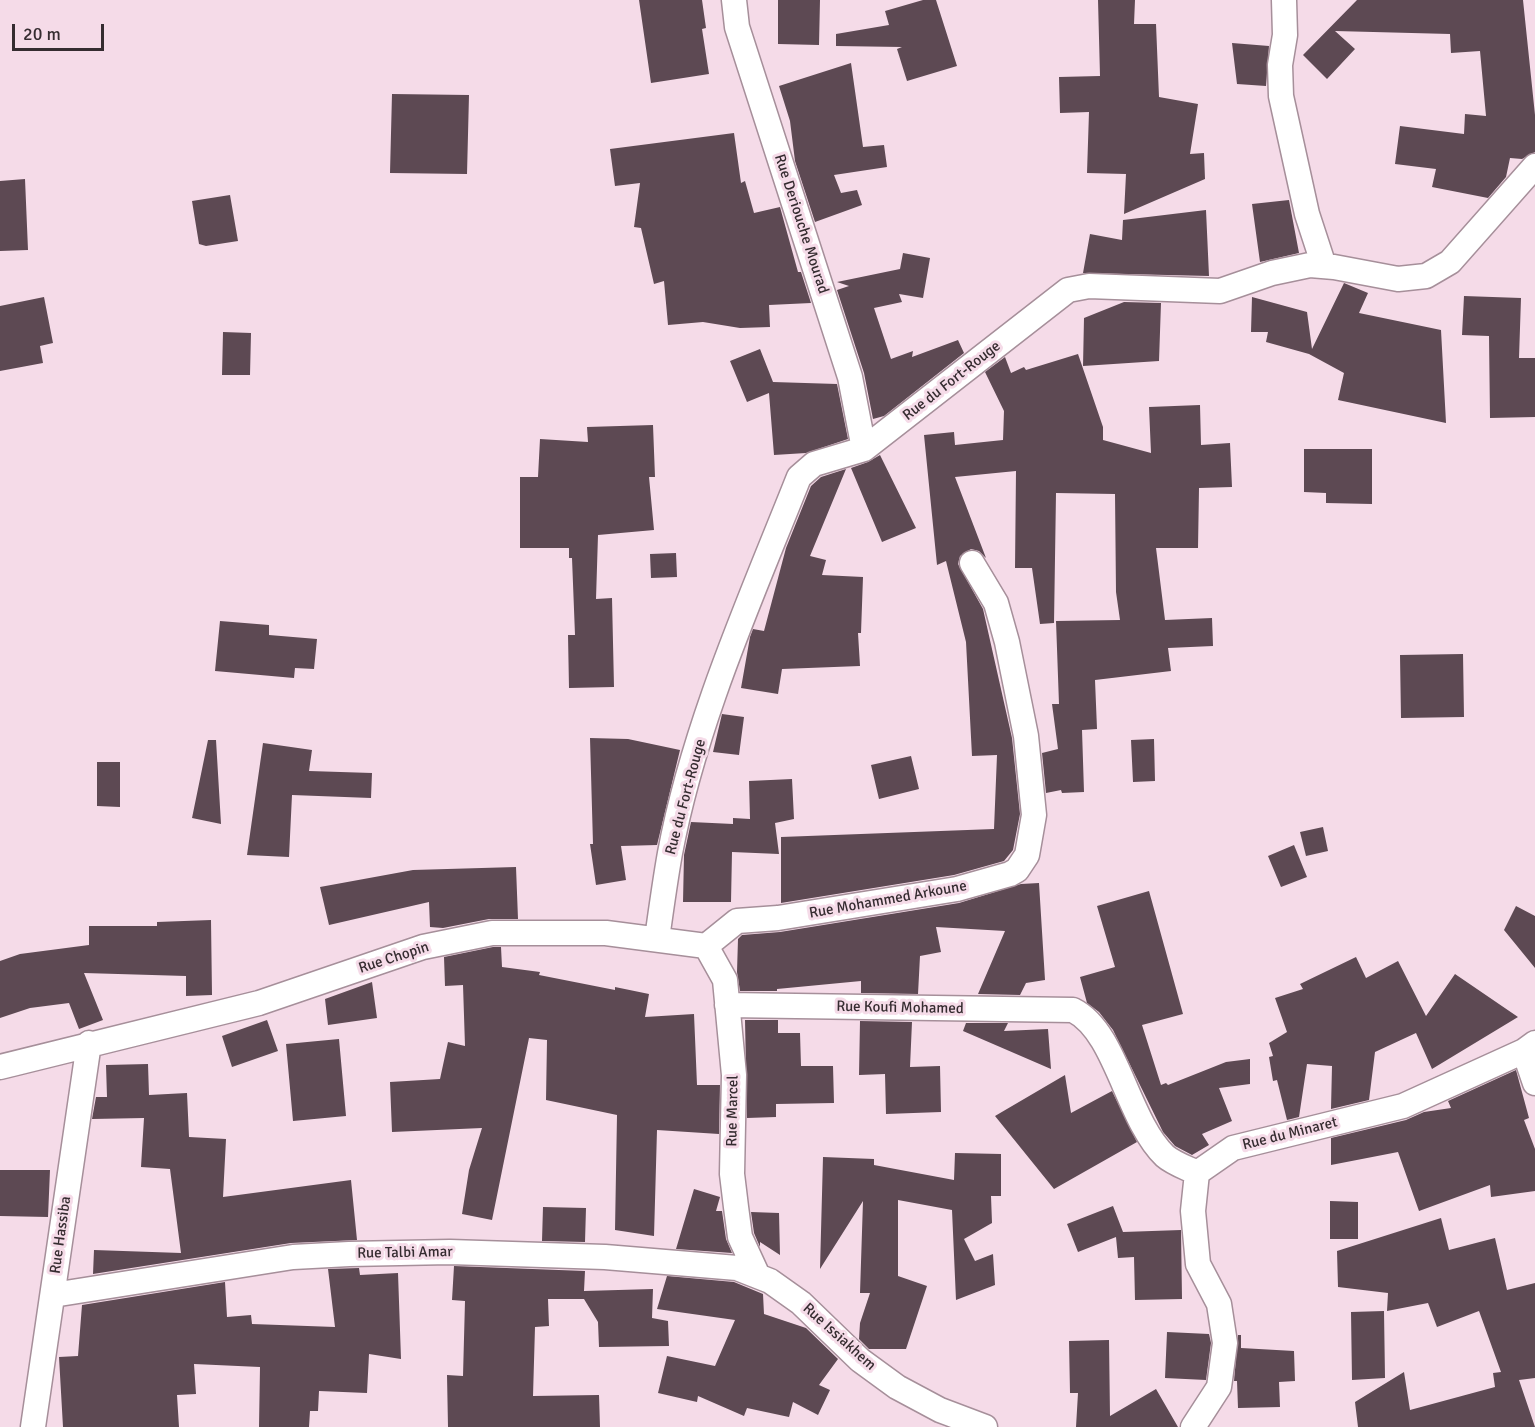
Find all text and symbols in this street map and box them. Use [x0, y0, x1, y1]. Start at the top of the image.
scale bar [15, 12, 106, 50]
text: 20 m [23, 23, 61, 45]
street label: Rue Deriouche Mourad [770, 152, 832, 296]
street label: Rue du Fort-Rouge [900, 337, 1004, 425]
street label: Rue du Fort-Rouge [662, 737, 710, 857]
street label: Rue Mohammed Arkoune [808, 877, 968, 923]
street label: Rue Chopin [357, 938, 431, 978]
street label: Rue Koufi Mohamed [836, 998, 964, 1018]
street label: Rue Marcel [723, 1075, 743, 1147]
street label: Rue du Minaret [1241, 1114, 1339, 1154]
street label: Rue Hassiba [47, 1195, 75, 1275]
street label: Rue Talbi Amar [357, 1243, 453, 1263]
street label: Rue Issiakhem [799, 1300, 879, 1374]

